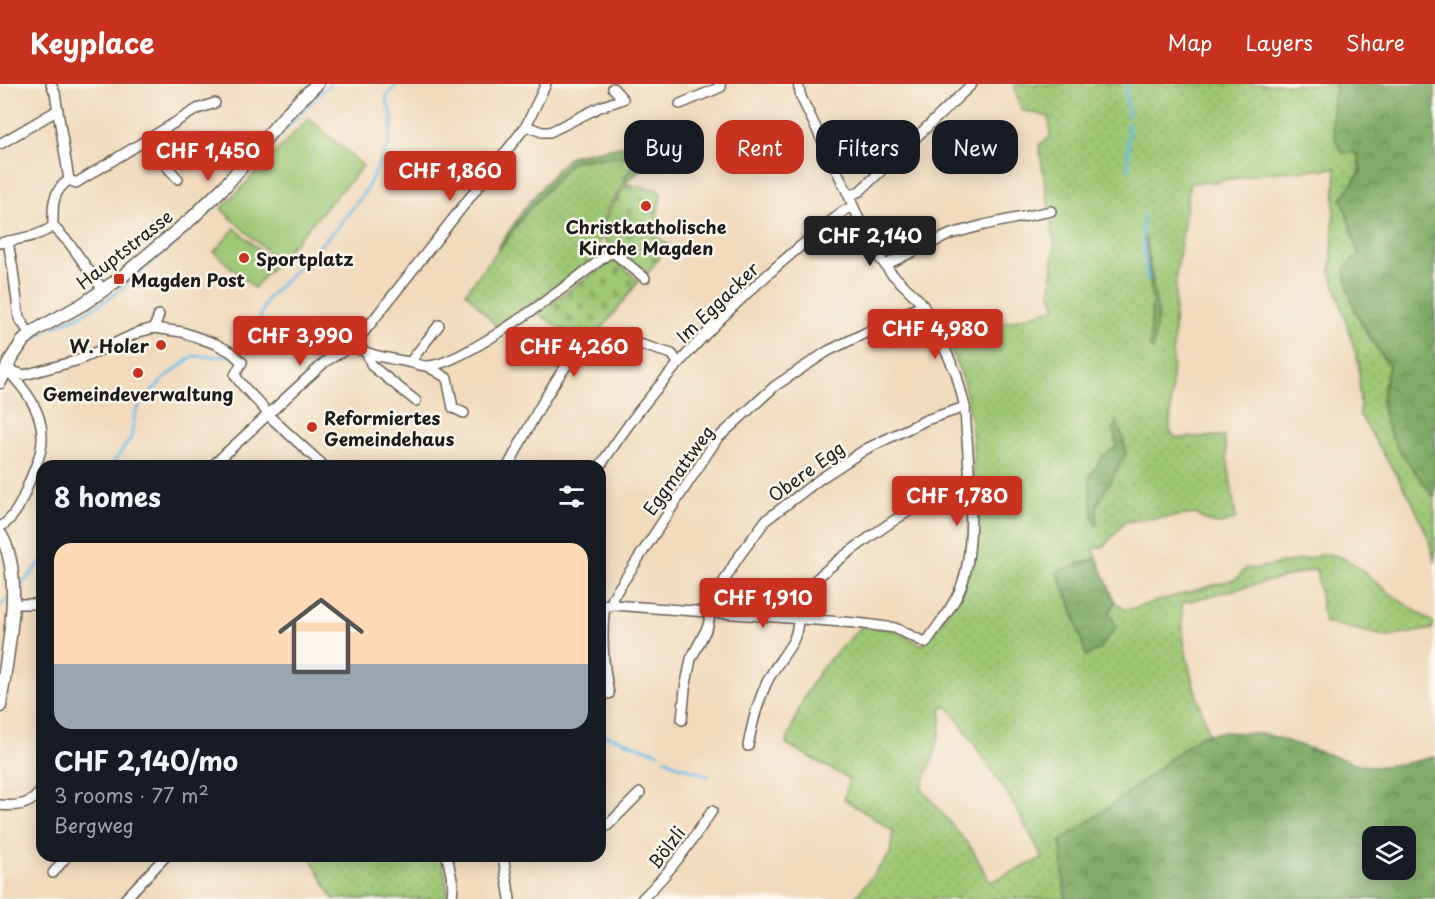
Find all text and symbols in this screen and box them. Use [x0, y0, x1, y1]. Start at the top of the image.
text: Keyplace [30, 21, 155, 64]
text: Map [1168, 26, 1212, 58]
text: Layers [1245, 26, 1313, 58]
text: Share [1346, 26, 1405, 58]
chip: Buy [624, 120, 704, 174]
chip: Rent [716, 120, 804, 174]
chip: Filters [816, 120, 920, 174]
chip: New [932, 120, 1018, 174]
pin: CHF 1,450 [139, 131, 277, 182]
text: CHF 1,450 [156, 135, 260, 165]
pin: CHF 1,860 [381, 151, 519, 202]
text: CHF 1,860 [398, 155, 502, 185]
marker: Christkatholische Kirche Magden [639, 199, 653, 213]
street label: Hauptstrasse [70, 203, 178, 295]
place label: Christkatholische Kirche Magden [566, 213, 727, 261]
pin: CHF 2,140 [801, 216, 939, 267]
text: CHF 2,140 [818, 220, 922, 250]
place label: Sportplatz [256, 245, 354, 272]
marker: Sportplatz [237, 251, 251, 265]
street label: Im Eggacker [669, 255, 765, 349]
place label: Magden Post [131, 266, 246, 293]
marker: Magden Post [112, 272, 126, 286]
pin: CHF 4,980 [866, 309, 1004, 360]
text: CHF 4,980 [882, 313, 988, 343]
pin: CHF 3,990 [231, 316, 369, 367]
text: CHF 3,990 [247, 320, 353, 350]
pin: CHF 4,260 [505, 327, 643, 378]
text: CHF 4,260 [520, 331, 628, 361]
place label: W. Holer [69, 332, 150, 359]
marker: W. Holer [154, 338, 168, 352]
marker: Gemeindeverwaltung [131, 366, 145, 380]
place label: Gemeindeverwaltung [43, 380, 233, 407]
place label: Reformiertes Gemeindehaus [324, 404, 455, 452]
street label: Eggmattweg [636, 419, 720, 521]
marker: Reformiertes Gemeindehaus [305, 420, 319, 434]
street label: Obere Egg [762, 434, 850, 508]
pin: CHF 1,780 [888, 476, 1026, 527]
text: 8 homes [54, 477, 161, 516]
icon: filters [555, 480, 588, 513]
text: CHF 1,780 [906, 480, 1008, 510]
pin: CHF 1,910 [694, 578, 832, 629]
icon: home [267, 582, 375, 690]
text: CHF 1,910 [714, 582, 812, 612]
text: CHF 2,140/mo [54, 741, 238, 780]
text: 3 rooms · 77 m² [54, 780, 209, 810]
text: Bergweg [54, 810, 134, 840]
street label: Bölzli [641, 820, 691, 874]
map controls [1362, 826, 1416, 880]
button: layers [1362, 826, 1416, 880]

